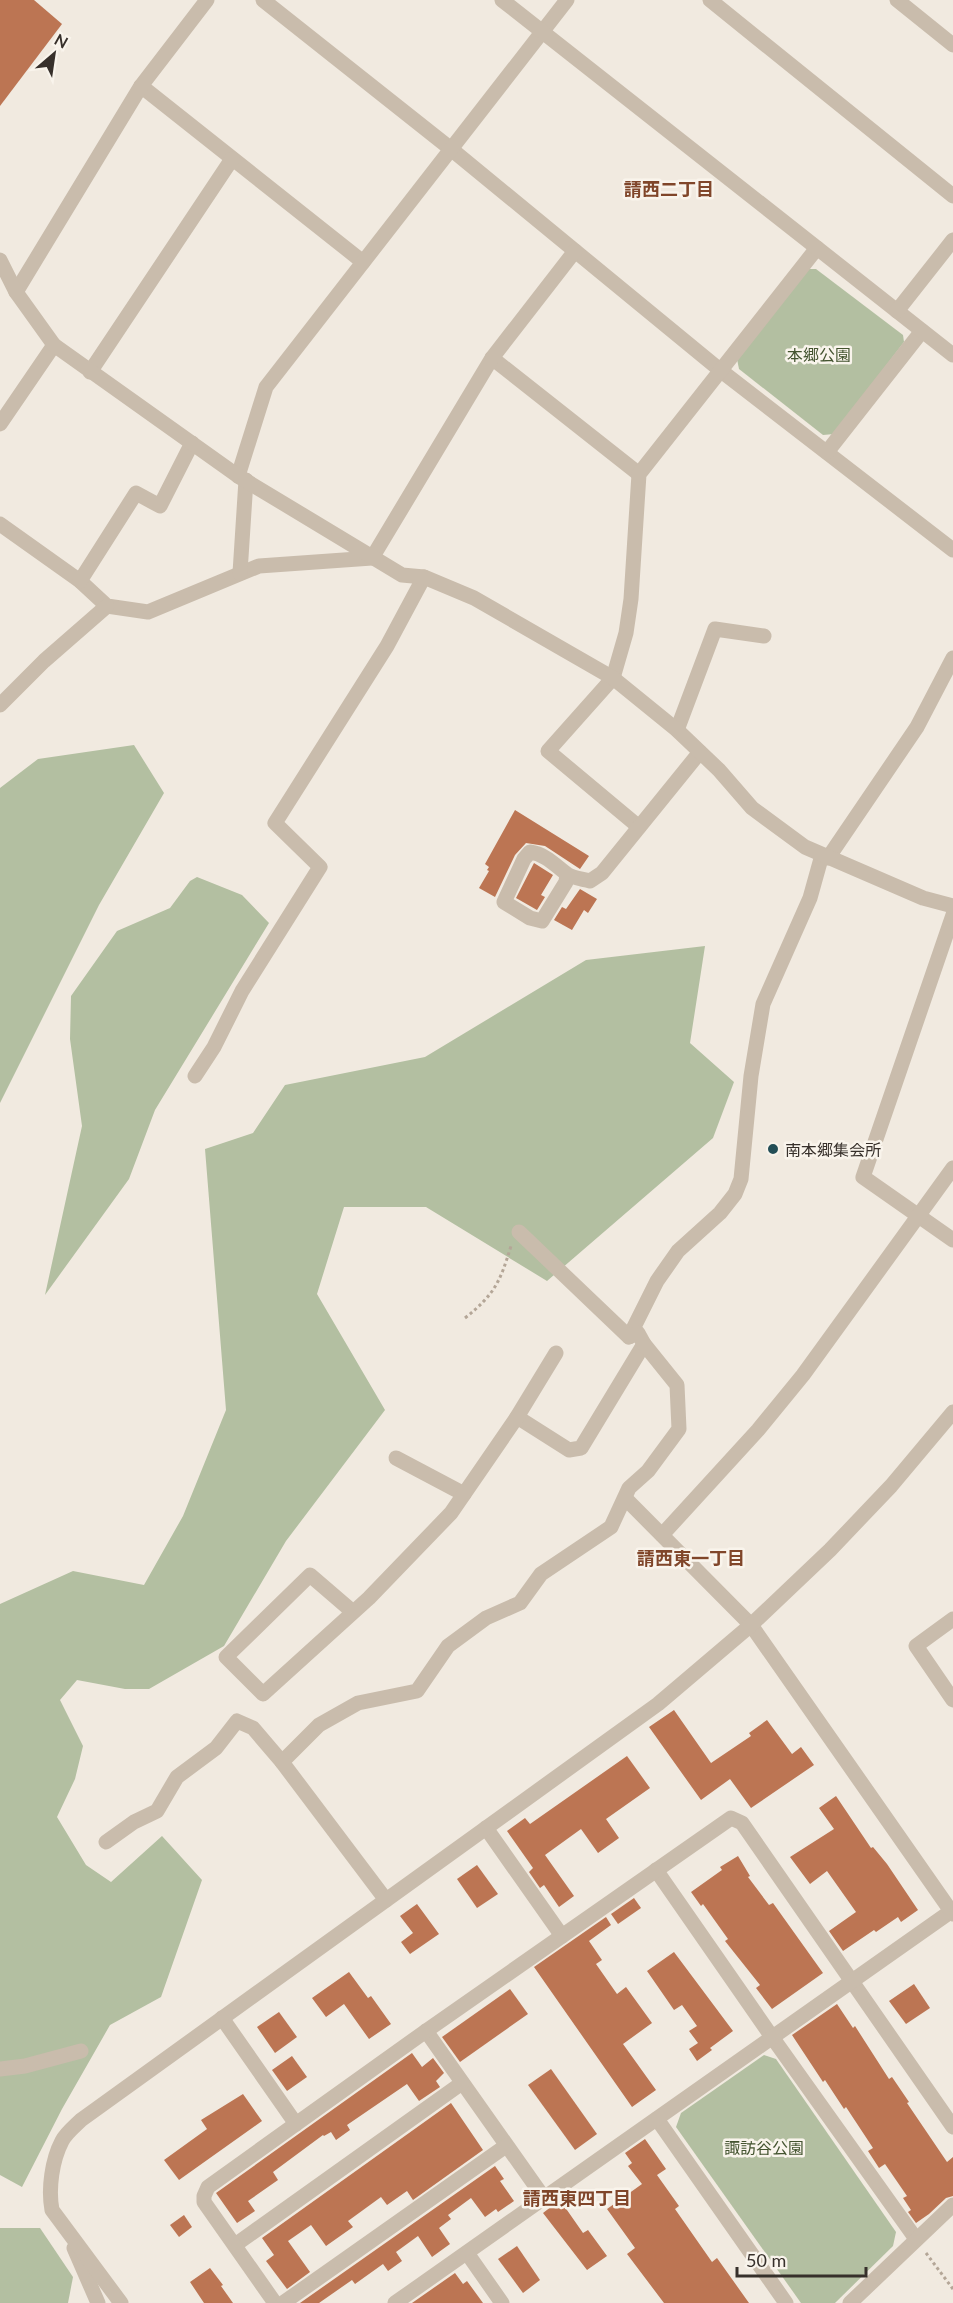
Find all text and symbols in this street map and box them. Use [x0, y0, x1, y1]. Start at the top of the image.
north arrow [24, 24, 84, 84]
text: N [52, 29, 72, 52]
district label: 請西二丁目 [624, 178, 714, 200]
park label: 本郷公園 [787, 345, 851, 364]
place label: 南本郷集会所 [785, 1140, 881, 1159]
marker: 南本郷集会所 [766, 1142, 780, 1156]
district label: 請西東一丁目 [637, 1547, 745, 1569]
park label: 諏訪谷公園 [724, 2138, 804, 2157]
district label: 請西東四丁目 [523, 2187, 631, 2209]
scale bar [737, 2240, 866, 2278]
text: 50 m [746, 2249, 786, 2271]

